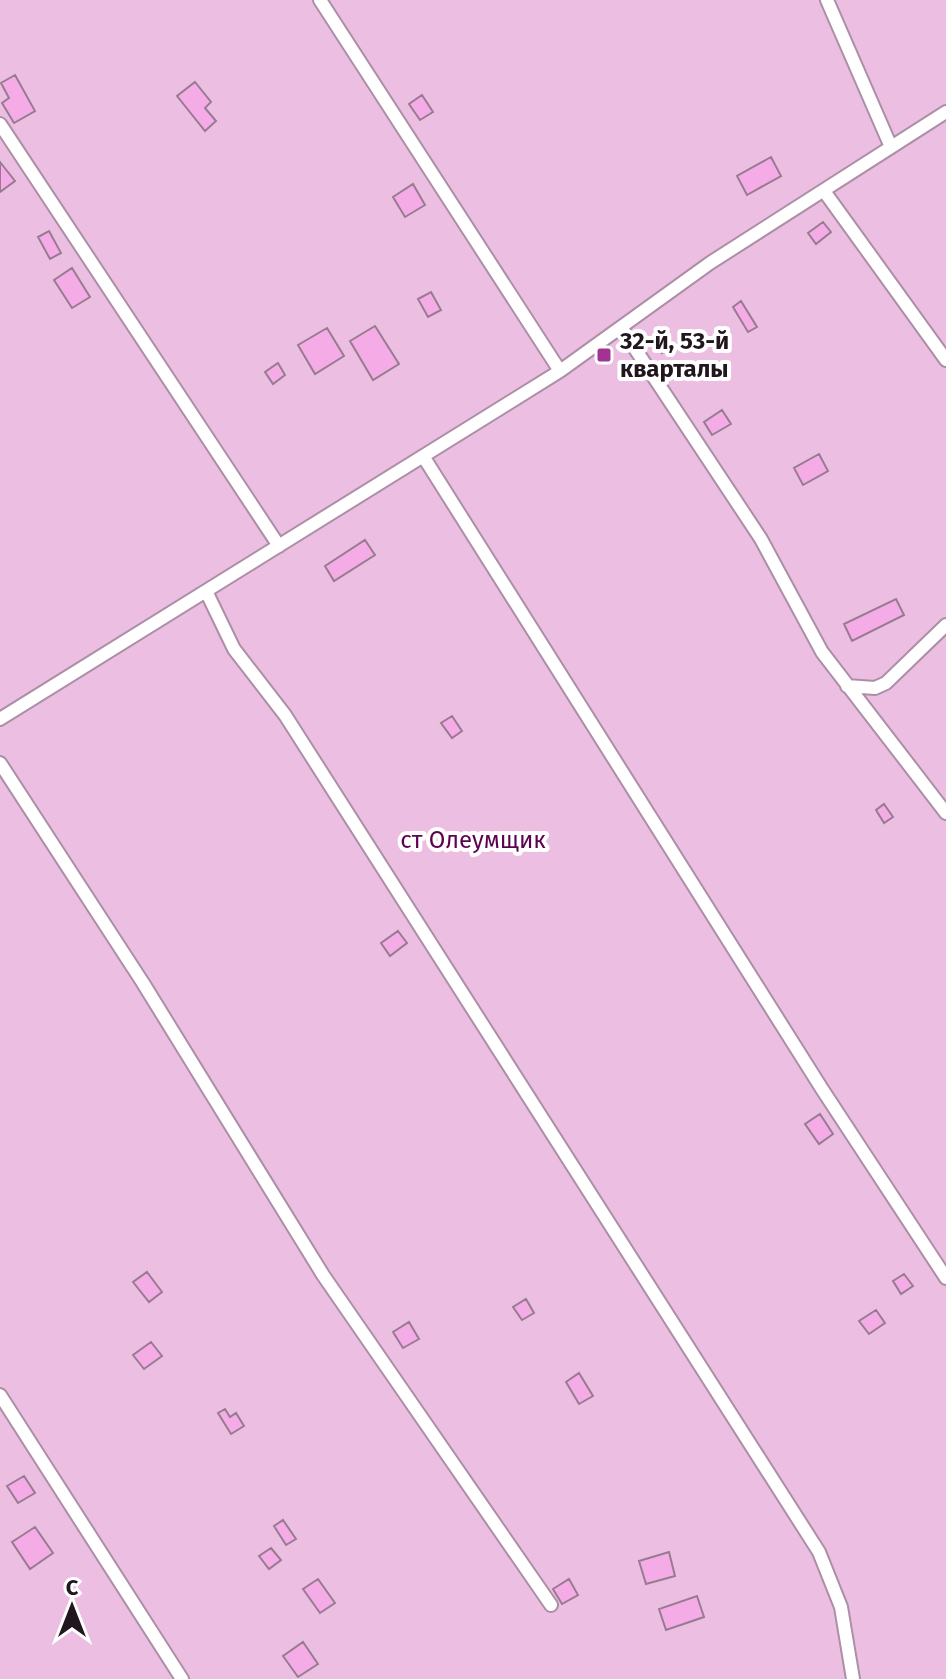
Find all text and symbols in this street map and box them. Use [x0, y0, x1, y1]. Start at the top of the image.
place label: 32-й, 53-й кварталы [619, 327, 729, 383]
marker: 32-й, 53-й кварталы [595, 346, 613, 364]
park label: ст Олеумщик [400, 826, 546, 854]
north arrow [32, 1567, 112, 1647]
text: С [66, 1574, 79, 1601]

